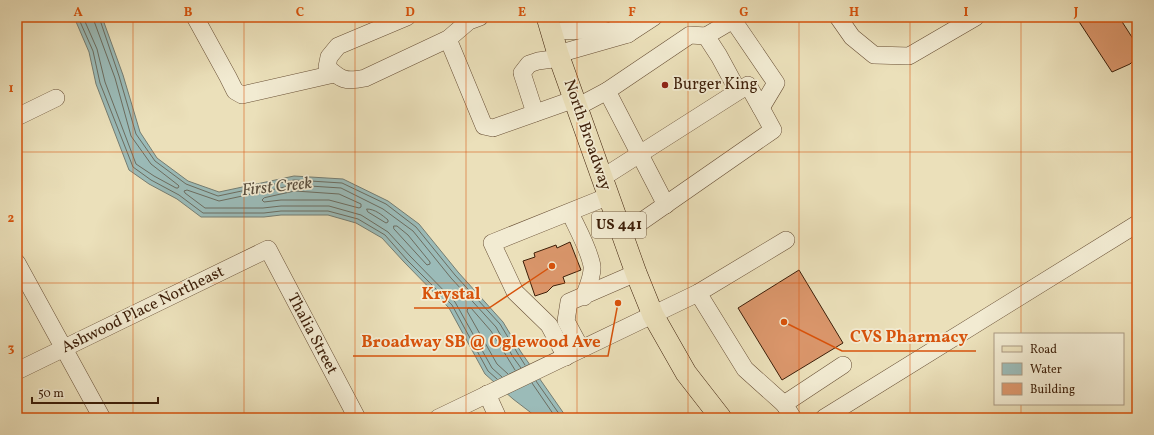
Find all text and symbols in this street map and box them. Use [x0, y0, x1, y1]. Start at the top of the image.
text: A [73, 4, 83, 22]
text: B [184, 4, 193, 22]
text: C [296, 4, 304, 22]
text: D [405, 4, 415, 22]
text: E [518, 4, 526, 22]
text: F [628, 4, 636, 22]
text: G [739, 4, 749, 22]
text: H [849, 4, 859, 22]
text: I [964, 4, 969, 22]
text: J [1073, 4, 1079, 22]
place label: Burger King [673, 74, 758, 96]
street label: North Broadway [558, 77, 616, 194]
text: 1 [8, 80, 14, 98]
marker: Burger King [660, 80, 670, 90]
water label: First Creek [241, 172, 314, 202]
text: 2 [8, 210, 15, 228]
road number: US 441 [592, 212, 646, 238]
street label: Ashwood Place Northeast [58, 261, 228, 359]
callout: Krystal [414, 279, 489, 308]
text: Krystal [421, 283, 481, 306]
street label: Thalia Street [281, 289, 343, 379]
callout: CVS Pharmacy [842, 322, 976, 351]
text: CVS Pharmacy [850, 326, 968, 349]
callout: Broadway SB @ Oglewood Ave [353, 327, 608, 356]
text: Broadway SB @ Oglewood Ave [361, 331, 601, 354]
legend [994, 333, 1124, 405]
text: 3 [8, 340, 15, 358]
text: Road [1030, 342, 1057, 358]
text: Water [1030, 362, 1062, 378]
scale bar [32, 379, 158, 405]
text: Building [1030, 382, 1075, 398]
text: 50 m [38, 386, 64, 402]

